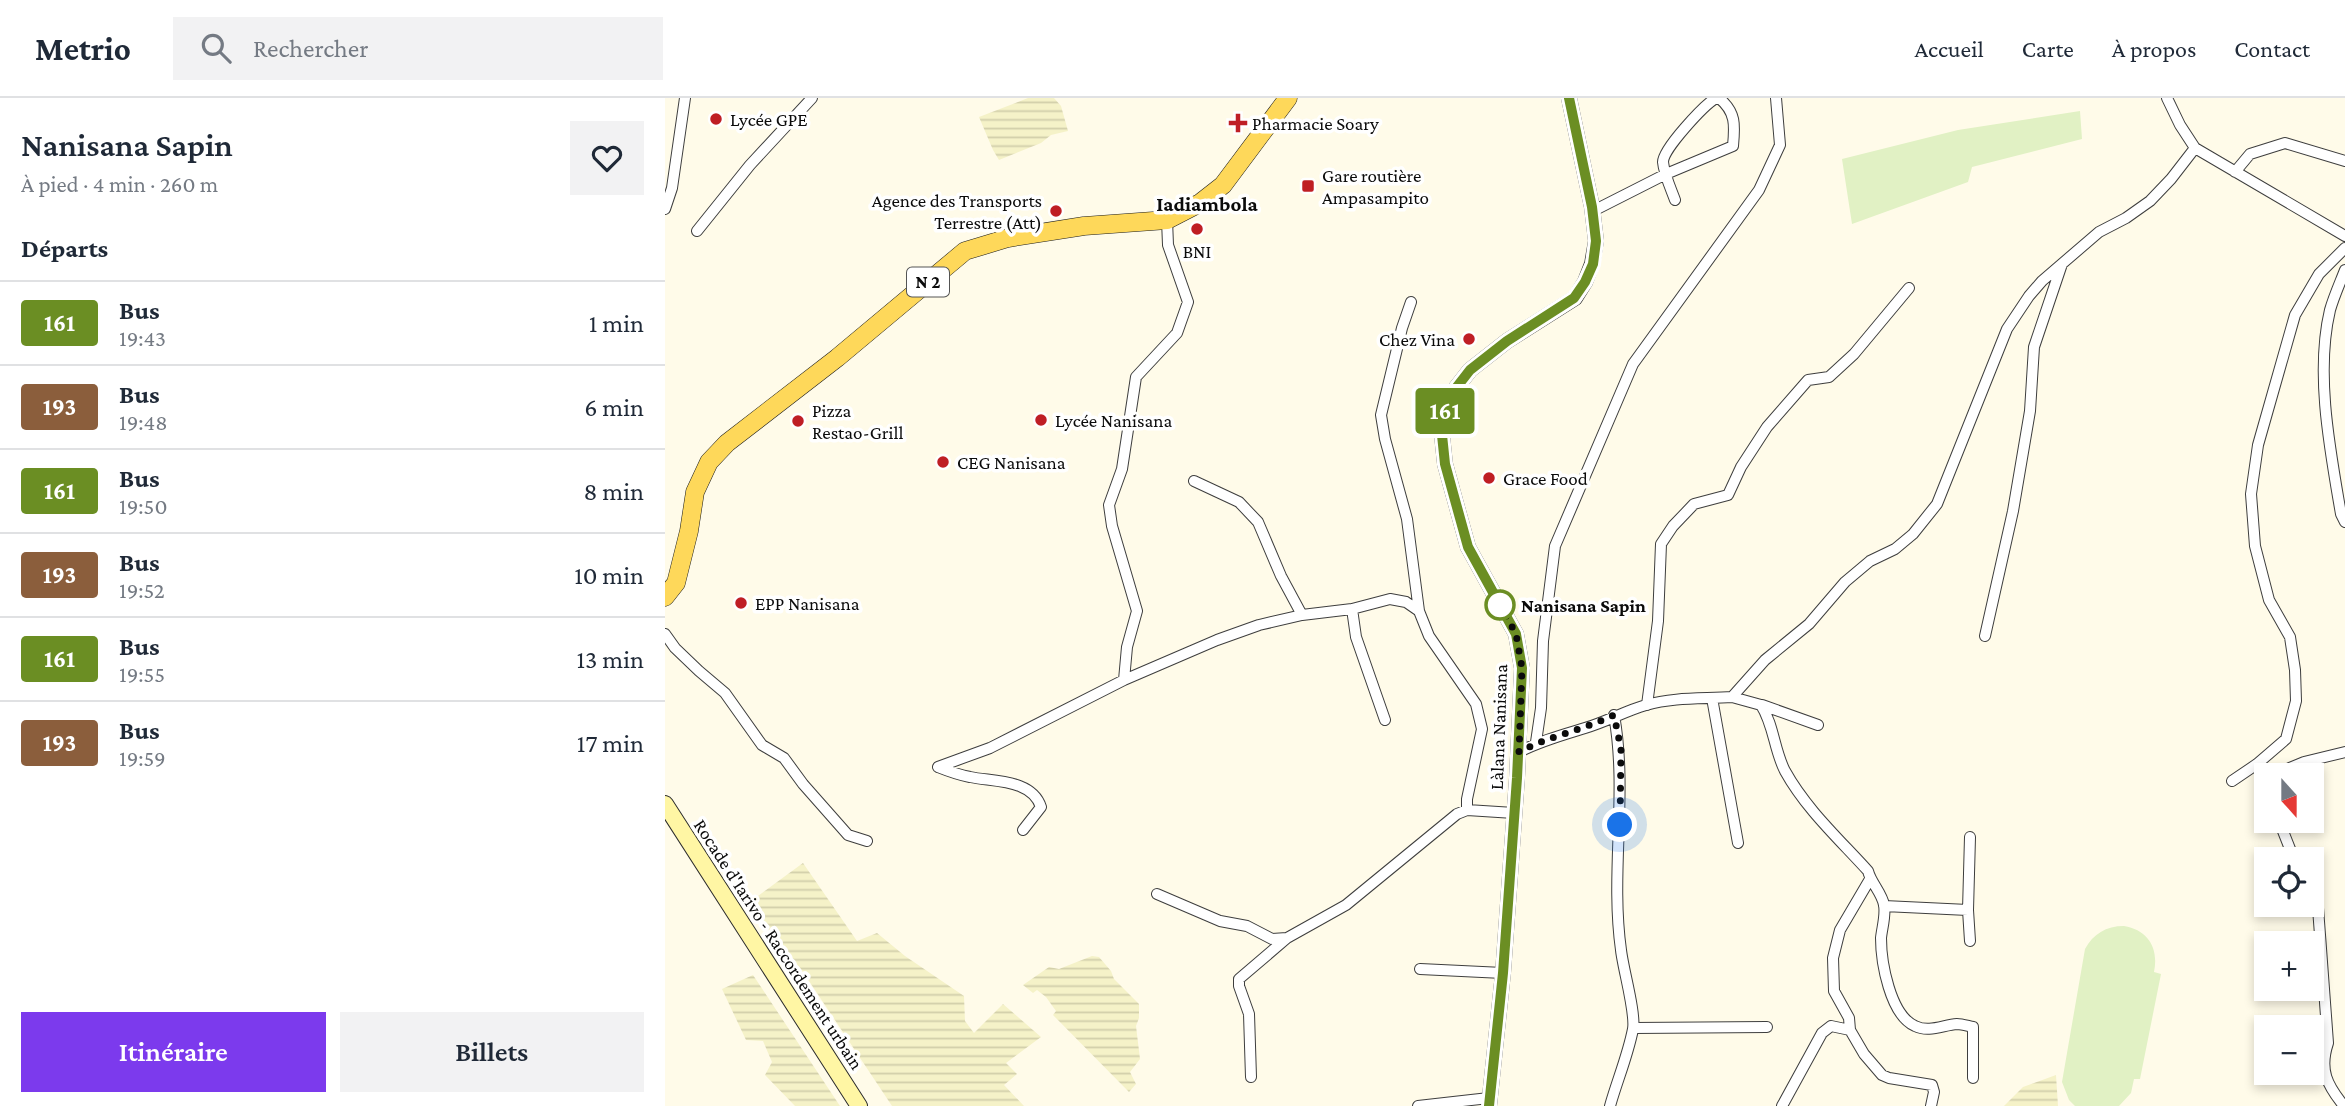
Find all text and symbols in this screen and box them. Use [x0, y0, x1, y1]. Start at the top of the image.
search box [173, 17, 663, 80]
icon: search [197, 29, 235, 67]
text: Metrio [35, 30, 131, 67]
text: Rechercher [253, 34, 368, 63]
text: Accueil [1914, 35, 1984, 62]
text: Carte [2022, 35, 2074, 62]
text: À propos [2112, 35, 2196, 62]
text: Contact [2234, 35, 2310, 62]
place label: Lycée GPE [730, 109, 808, 130]
marker: Lycée GPE [708, 111, 724, 127]
place label: Pharmacie Soary [1252, 113, 1379, 134]
marker: Pharmacie Soary [1230, 115, 1246, 131]
button: heart [570, 121, 644, 195]
text: Nanisana Sapin [21, 126, 233, 163]
place label: Gare routière Ampasampito [1322, 165, 1429, 208]
text: À pied · 4 min · 260 m [21, 171, 218, 197]
marker: Gare routière Ampasampito [1300, 178, 1316, 194]
place label: Agence des Transports Terrestre (Att) [872, 190, 1042, 234]
district label: Iadiambola [1156, 192, 1259, 216]
marker: Agence des Transports Terrestre (Att) [1048, 203, 1064, 219]
marker: BNI [1189, 221, 1205, 237]
text: Départs [21, 234, 108, 263]
place label: BNI [1183, 241, 1211, 262]
road number: N 2 [907, 267, 949, 296]
text: Bus [119, 296, 160, 325]
text: 161 [44, 309, 75, 336]
text: 1 min [589, 309, 644, 338]
text: 19:43 [119, 325, 166, 351]
place label: Chez Vina [1379, 329, 1455, 350]
marker: Chez Vina [1461, 331, 1477, 347]
text: Bus [119, 380, 160, 409]
line badge: 161 [1405, 388, 1485, 434]
text: 193 [43, 393, 76, 420]
text: 6 min [584, 393, 644, 422]
text: 161 [1429, 397, 1461, 424]
place label: Pizza Restao-Grill [812, 400, 904, 443]
text: 19:48 [119, 409, 168, 435]
place label: Lycée Nanisana [1055, 410, 1172, 431]
marker: Lycée Nanisana [1033, 412, 1049, 428]
marker: Pizza Restao-Grill [790, 413, 806, 429]
place label: CEG Nanisana [957, 452, 1066, 473]
marker: CEG Nanisana [935, 454, 951, 470]
text: Bus [119, 464, 160, 493]
place label: Grace Food [1503, 468, 1588, 489]
marker: Grace Food [1481, 470, 1497, 486]
text: 161 [44, 477, 75, 504]
text: 8 min [583, 477, 644, 506]
text: 19:50 [119, 493, 167, 519]
text: Bus [119, 548, 160, 577]
text: 193 [43, 561, 76, 588]
text: 10 min [574, 561, 644, 590]
text: 19:52 [119, 577, 165, 603]
marker: Nanisana Sapin [1485, 590, 1515, 620]
place label: EPP Nanisana [755, 593, 860, 614]
marker: EPP Nanisana [733, 595, 749, 611]
place label: Nanisana Sapin [1521, 595, 1646, 616]
text: Bus [119, 632, 160, 661]
text: 161 [44, 645, 75, 672]
text: 13 min [576, 645, 644, 674]
text: 19:55 [119, 661, 165, 687]
street label: Làlana Nanisana [1486, 663, 1511, 790]
text: Bus [119, 716, 160, 745]
text: 193 [43, 729, 76, 756]
text: 17 min [577, 729, 644, 758]
text: 19:59 [119, 745, 166, 771]
north arrow [2254, 763, 2324, 833]
map controls [2254, 763, 2324, 1085]
your location [1602, 807, 1637, 842]
street label: Rocade d'Iarivo - Raccordement urbain [690, 815, 867, 1073]
button: locate [2254, 847, 2324, 917]
button: + [2254, 931, 2324, 1001]
button: Itinéraire [21, 1012, 326, 1092]
button: Billets [340, 1012, 644, 1092]
button: − [2254, 1015, 2324, 1085]

